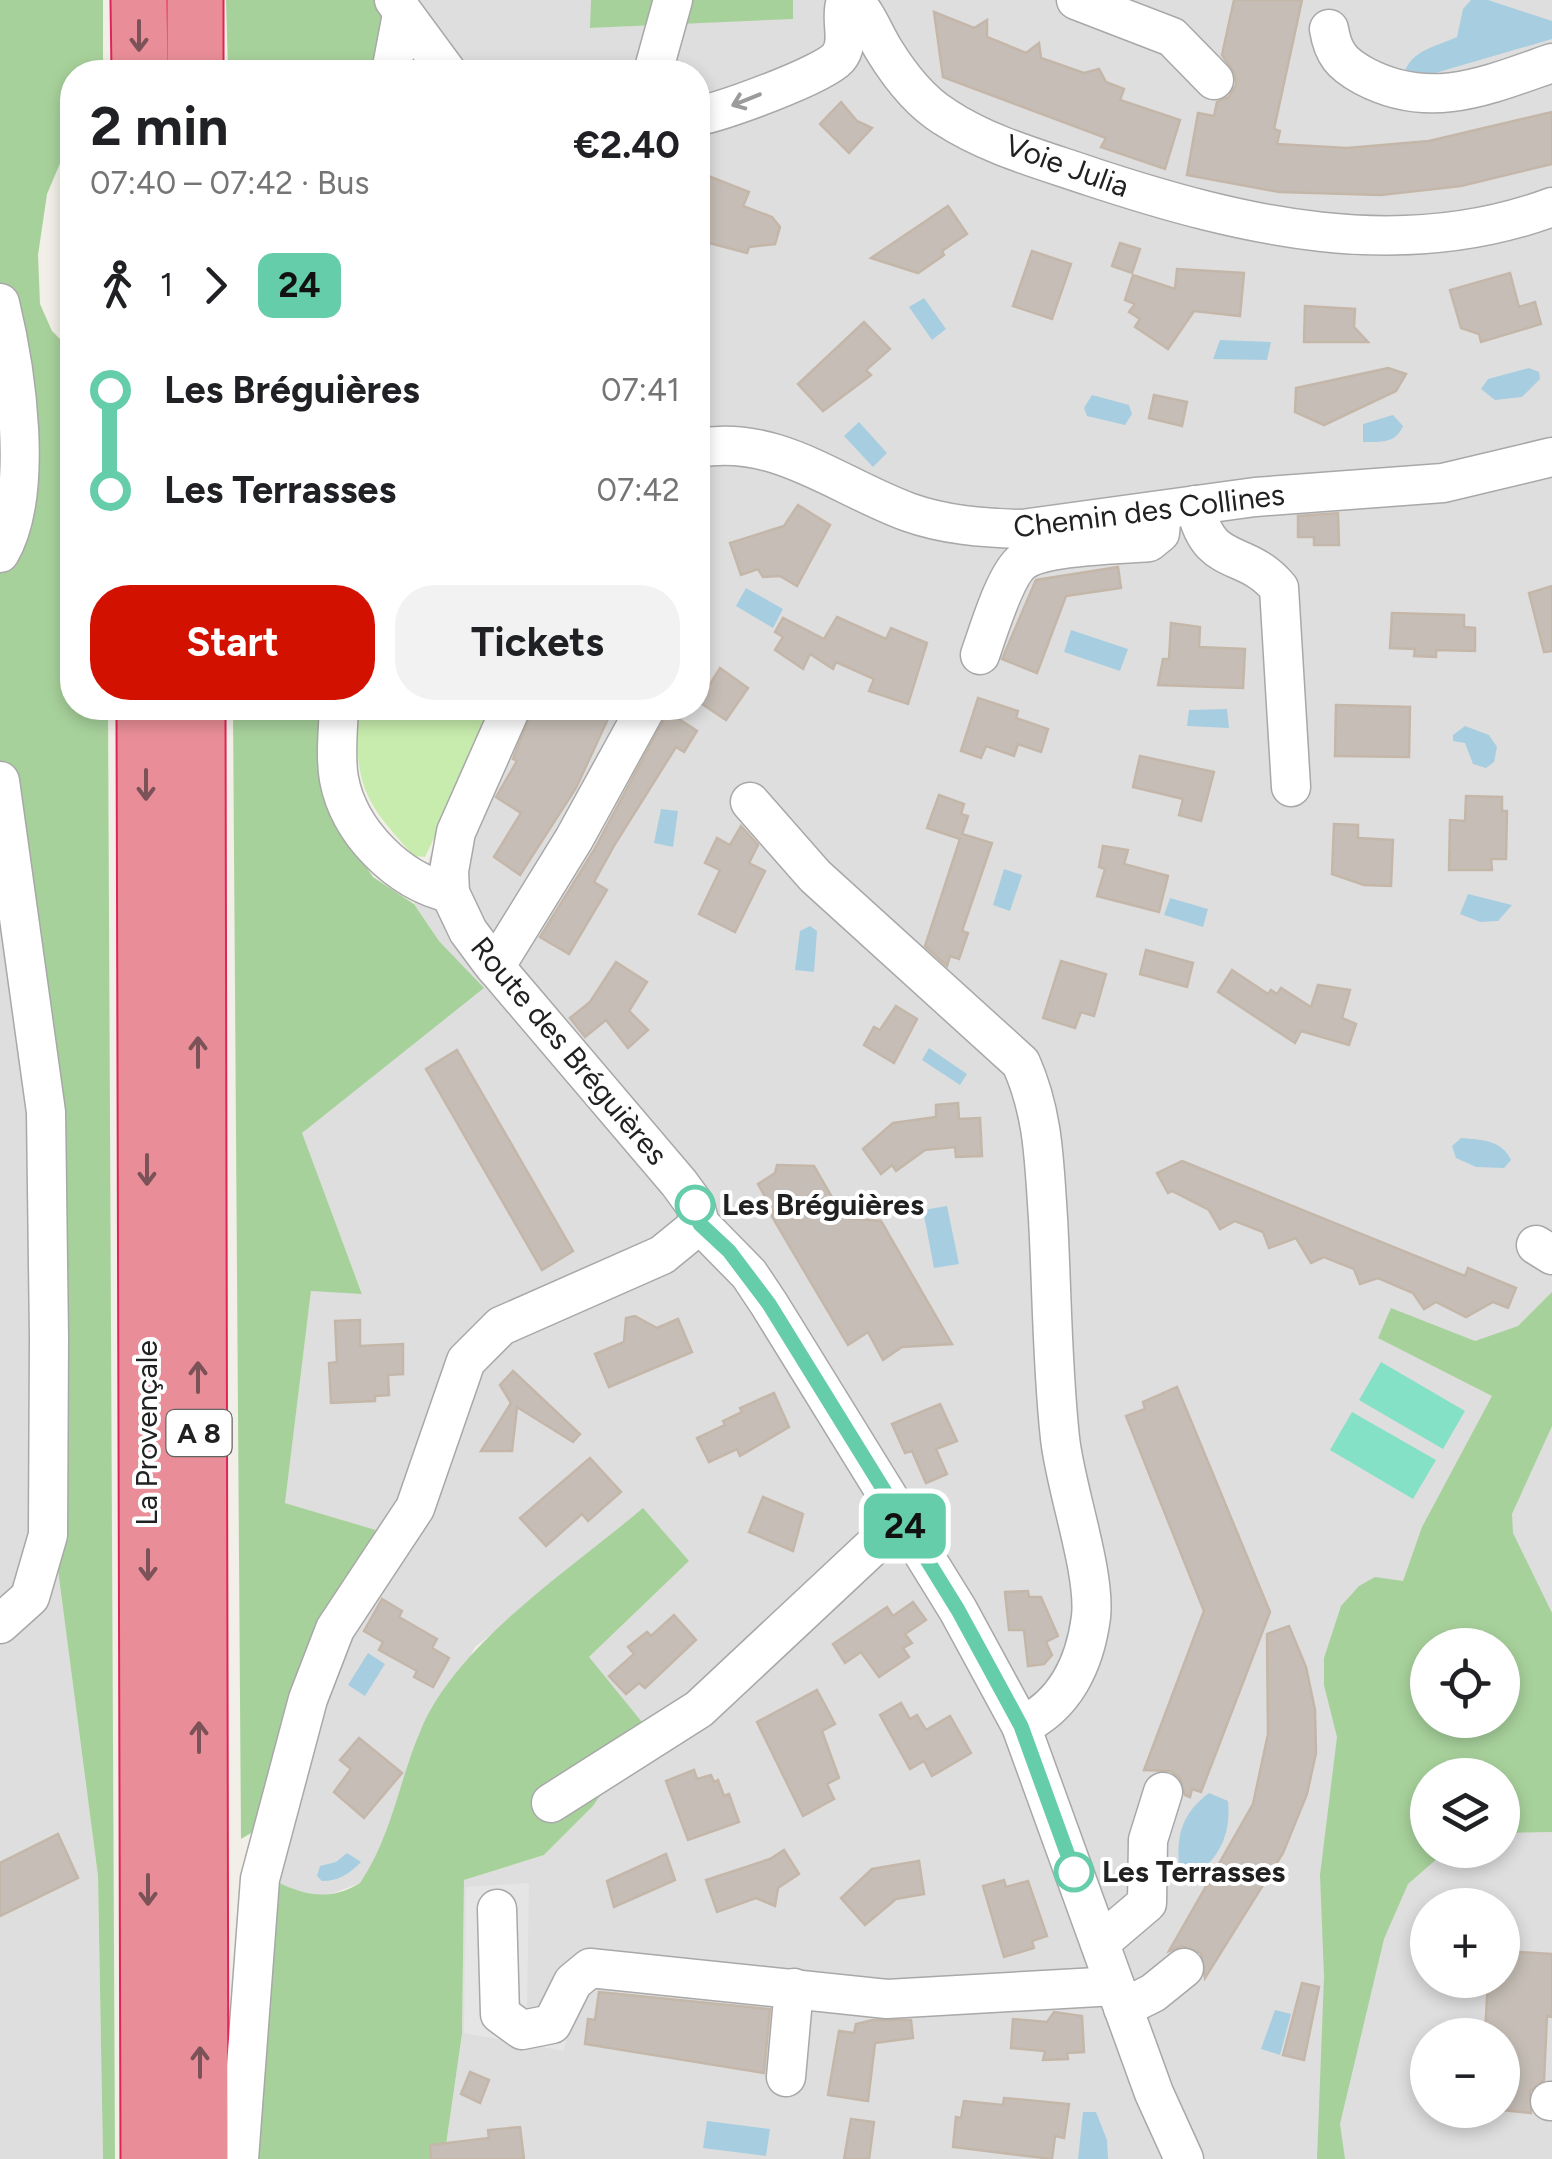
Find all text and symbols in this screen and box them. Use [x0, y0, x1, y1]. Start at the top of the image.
one-way arrow [130, 20, 149, 52]
text: 2 min [90, 93, 229, 159]
one-way arrow [731, 93, 761, 111]
text: €2.40 [573, 122, 680, 168]
street label: Voie Julia [1000, 126, 1134, 205]
text: 07:40 – 07:42 · Bus [90, 164, 369, 202]
icon: walk [90, 258, 145, 313]
icon: forward [188, 258, 243, 313]
text: 24 [278, 264, 321, 306]
text: 1 [160, 266, 173, 304]
text: Les Bréguières [164, 367, 420, 413]
text: 07:41 [601, 371, 680, 409]
text: Les Terrasses [164, 467, 396, 513]
text: 07:42 [596, 471, 680, 509]
street label: Chemin des Collines [1011, 476, 1287, 546]
button: Start [90, 585, 375, 700]
button: Tickets [395, 585, 680, 700]
one-way arrow [136, 769, 155, 801]
street label: Route des Bréguières [463, 929, 676, 1172]
one-way arrow [188, 1036, 208, 1068]
one-way arrow [138, 1154, 156, 1186]
marker: Les Bréguières [676, 1186, 714, 1224]
place label: Les Bréguières [722, 1186, 924, 1223]
street label: La Provençale [128, 1340, 165, 1526]
one-way arrow [188, 1361, 208, 1394]
road number: A 8 [166, 1410, 232, 1456]
line badge: 24 [860, 1494, 950, 1558]
text: 24 [884, 1505, 926, 1547]
one-way arrow [138, 1548, 158, 1581]
map controls [1410, 1628, 1520, 2128]
button: locate [1410, 1628, 1520, 1738]
one-way arrow [190, 1721, 208, 1754]
button: layers [1410, 1758, 1520, 1868]
marker: Les Terrasses [1055, 1853, 1093, 1891]
place label: Les Terrasses [1102, 1853, 1285, 1890]
one-way arrow [138, 1874, 158, 1906]
button: + [1410, 1888, 1520, 1998]
button: − [1410, 2018, 1520, 2128]
one-way arrow [190, 2046, 210, 2078]

